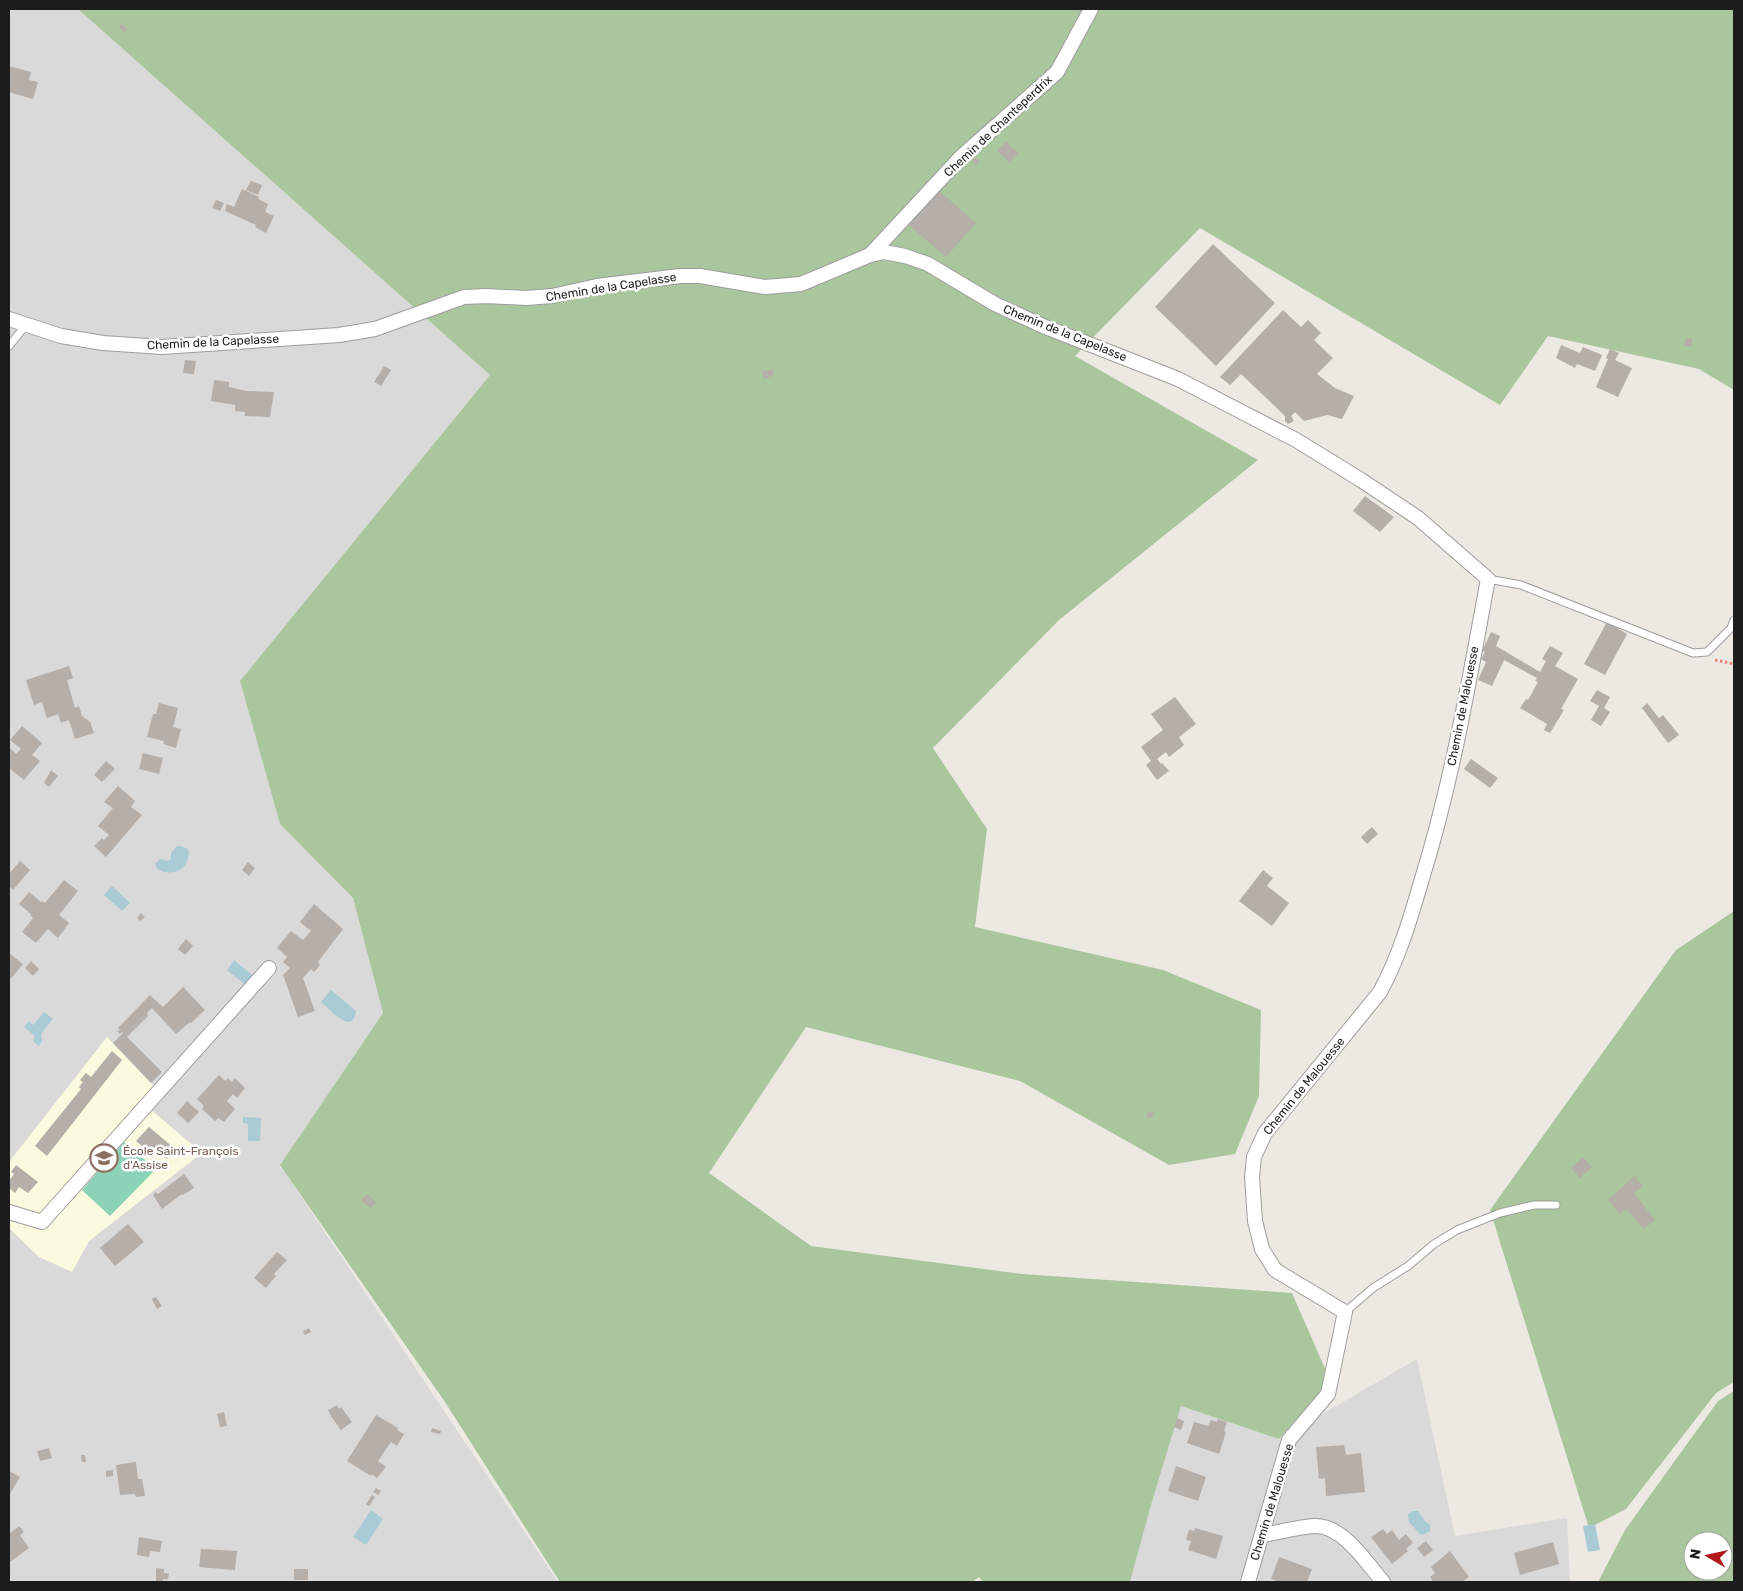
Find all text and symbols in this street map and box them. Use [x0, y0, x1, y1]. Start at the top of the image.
street label: Chemin de Chanteperdrix [941, 72, 1055, 180]
street label: Chemin de la Capelasse [545, 270, 678, 304]
street label: Chemin de la Capelasse [1001, 302, 1129, 364]
street label: Chemin de la Capelasse [147, 332, 280, 352]
street label: Chemin de Malouesse [1445, 645, 1482, 767]
street label: Chemin de Malouesse [1260, 1034, 1348, 1138]
school or university icon: École Saint-François d'Assise [89, 1143, 119, 1173]
place label: École Saint-François d'Assise [123, 1144, 239, 1172]
street label: Chemin de Malouesse [1248, 1442, 1297, 1562]
north arrow [1683, 1531, 1733, 1581]
text: N [1686, 1548, 1705, 1560]

